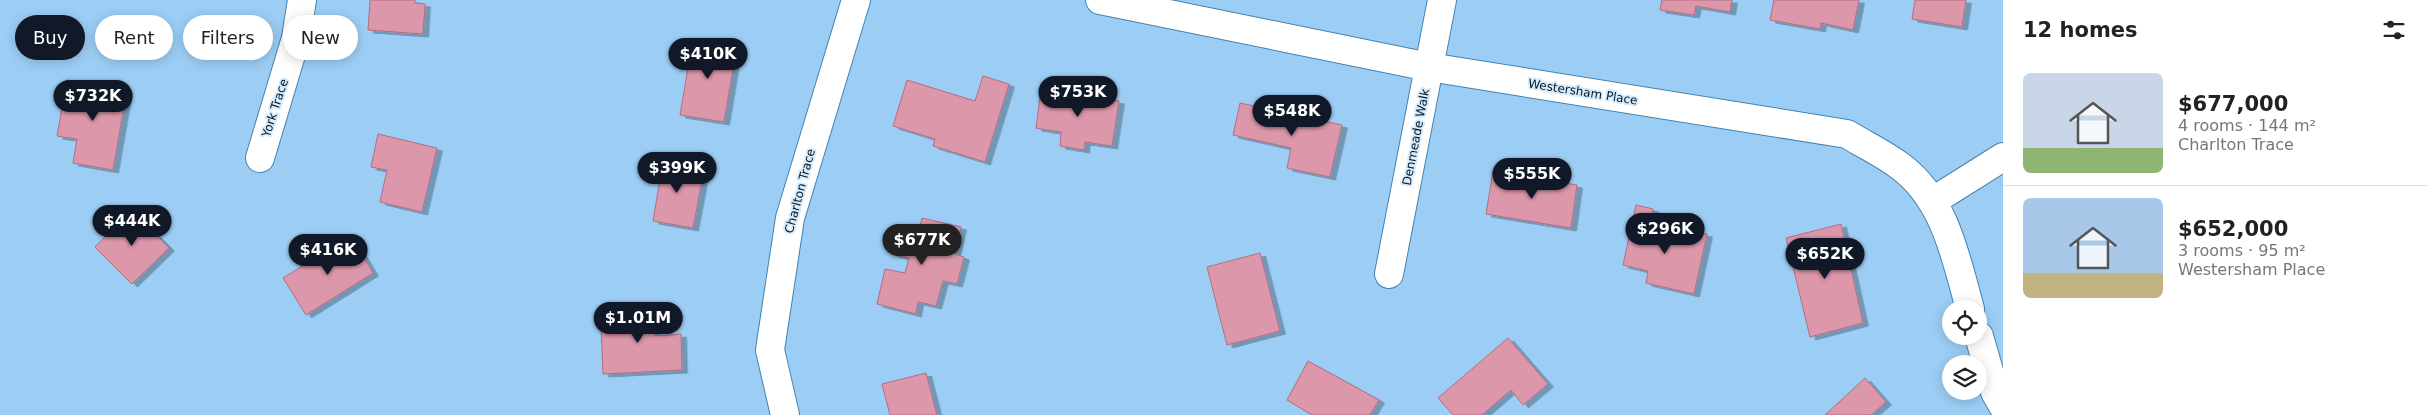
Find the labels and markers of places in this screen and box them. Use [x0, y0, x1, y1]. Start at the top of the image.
pin: $410K [673, 38, 743, 80]
pin: $753K [1043, 76, 1113, 118]
pin: $732K [58, 80, 128, 122]
pin: $548K [1257, 94, 1327, 137]
pin: $399K [642, 152, 712, 194]
pin: $555K [1497, 158, 1567, 200]
pin: $444K [97, 204, 167, 247]
pin: $296K [1630, 212, 1700, 255]
pin: $677K [887, 224, 957, 266]
pin: $416K [293, 234, 363, 276]
pin: $652K [1790, 238, 1860, 280]
pin: $1.01M [597, 302, 679, 344]

